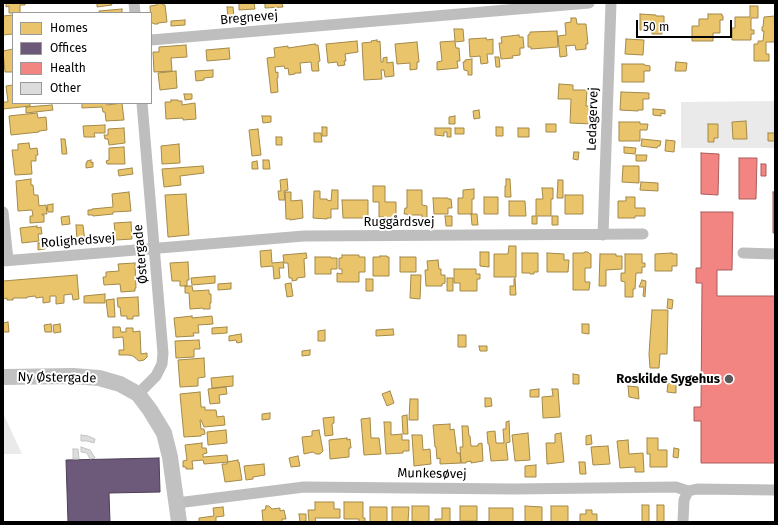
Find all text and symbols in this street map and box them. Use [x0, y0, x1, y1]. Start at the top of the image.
street label: Bregnevej [219, 8, 279, 28]
legend [12, 12, 152, 104]
scale bar [638, 12, 734, 38]
text: 50 m [643, 20, 669, 34]
text: Homes [50, 21, 88, 35]
text: Offices [50, 41, 87, 55]
text: Health [50, 61, 86, 75]
text: Other [50, 81, 81, 95]
street label: Ledagervej [584, 87, 602, 151]
street label: Ruggårdsvej [363, 214, 435, 230]
street label: Østergade [131, 223, 151, 285]
street label: Rolighedsvej [40, 231, 116, 251]
street label: Ny Østergade [18, 370, 96, 386]
place label: Roskilde Sygehus [616, 371, 720, 387]
marker: Roskilde Sygehus [723, 373, 735, 385]
street label: Munkesøvej [397, 466, 467, 482]

